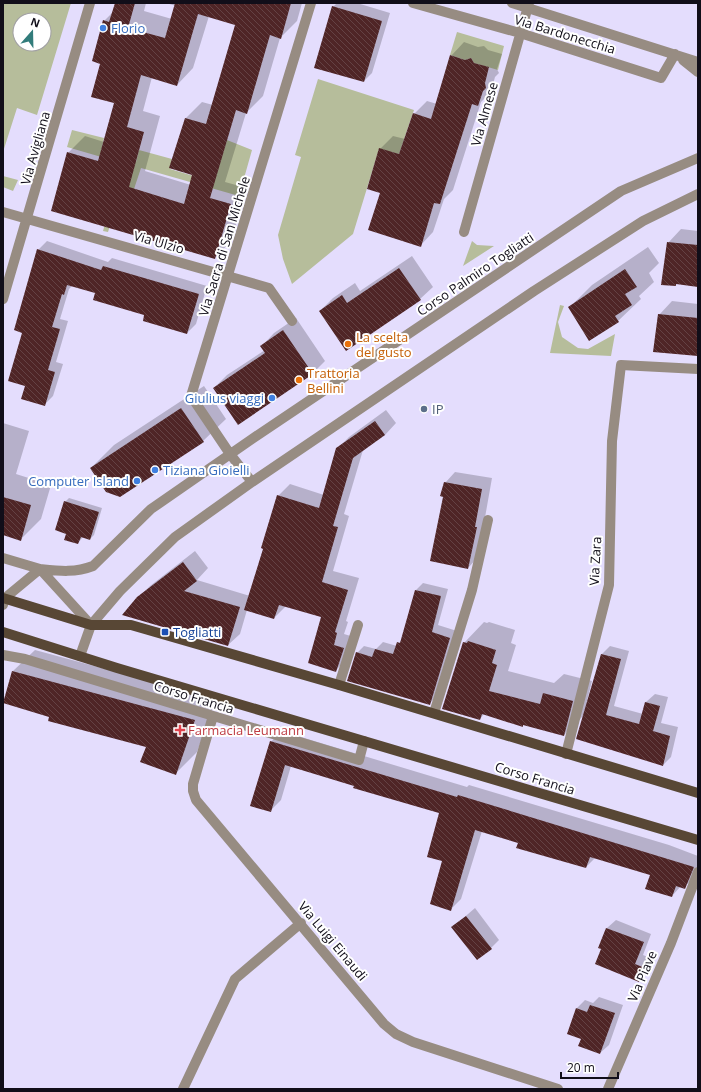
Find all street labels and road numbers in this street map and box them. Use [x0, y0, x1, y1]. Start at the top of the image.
street label: Via Bardonecchia [512, 10, 618, 58]
street label: Via Almese [466, 80, 502, 148]
street label: Via Avigliana [16, 109, 54, 187]
street label: Via Sacra di San Michele [194, 174, 254, 318]
street label: Via Ulzio [132, 226, 186, 258]
street label: Corso Palmiro Togliatti [413, 228, 537, 320]
street label: Via Zara [585, 536, 605, 586]
street label: Corso Francia [152, 676, 236, 718]
street label: Corso Francia [493, 757, 577, 799]
street label: Via Luigi Einaudi [295, 898, 371, 984]
street label: Via Piave [623, 948, 661, 1004]

